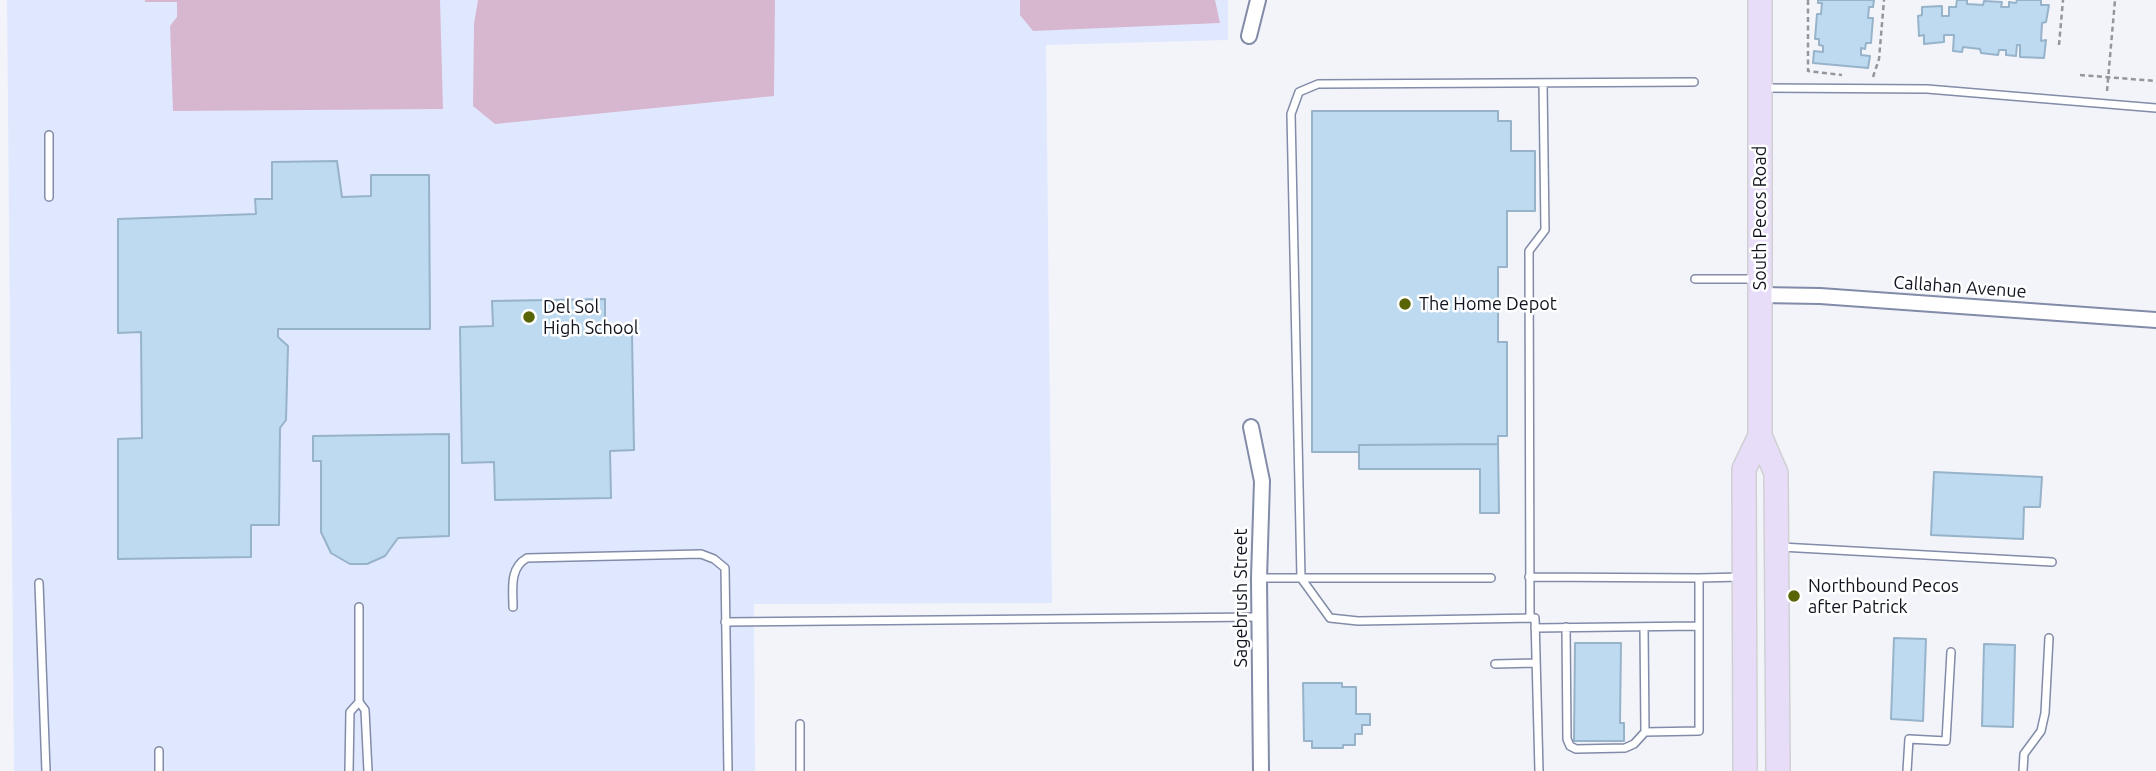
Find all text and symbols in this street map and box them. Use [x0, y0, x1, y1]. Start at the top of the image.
street label: South Pecos Road [1749, 146, 1771, 290]
street label: Callahan Avenue [1893, 272, 2027, 302]
place label: The Home Depot [1419, 293, 1557, 315]
place label: Del Sol High School [543, 296, 639, 338]
marker: The Home Depot [1397, 296, 1413, 312]
marker: Del Sol High School [521, 309, 537, 325]
street label: Sagebrush Street [1230, 528, 1252, 668]
place label: Northbound Pecos after Patrick [1808, 575, 1959, 618]
marker: Northbound Pecos after Patrick [1786, 588, 1802, 604]

